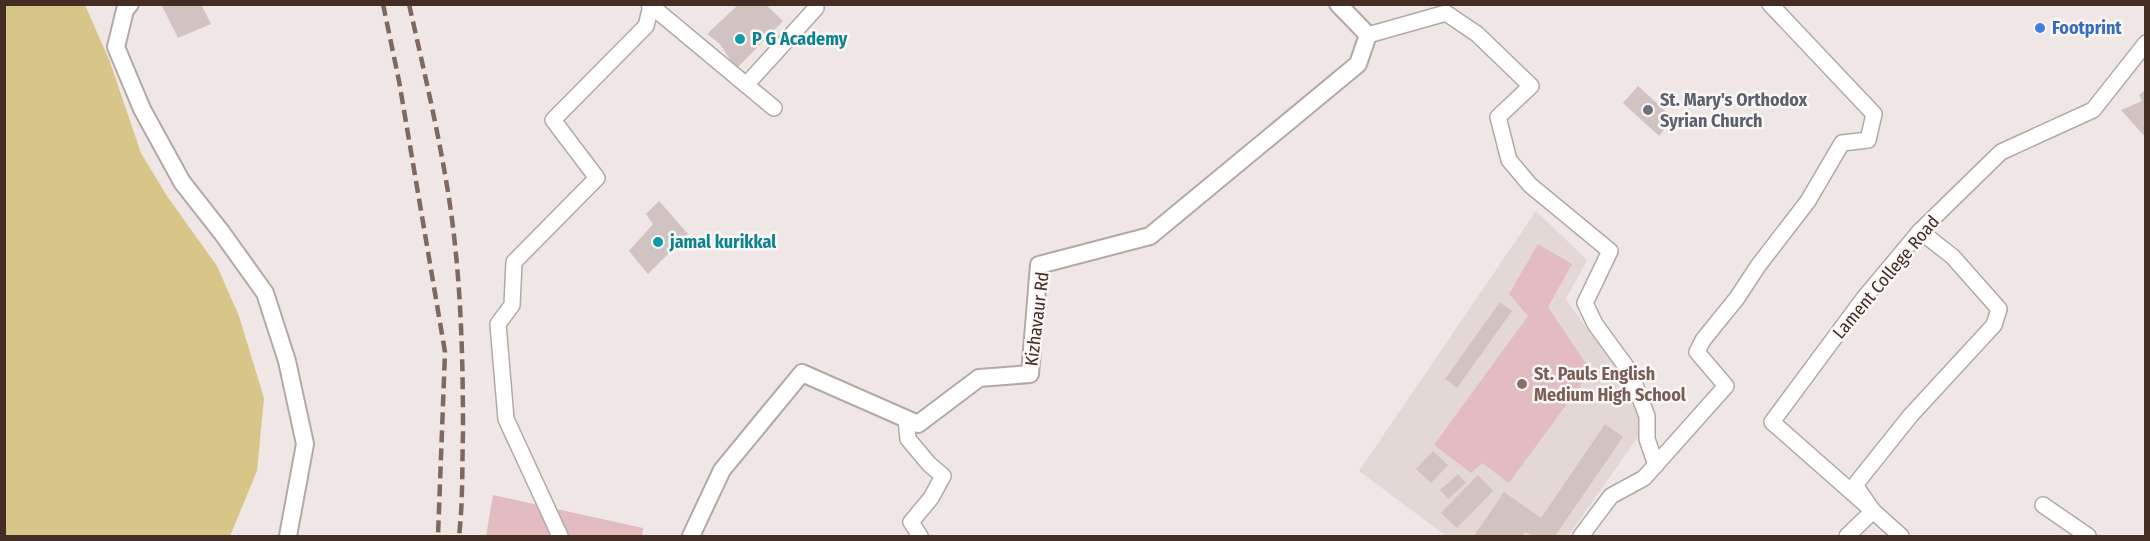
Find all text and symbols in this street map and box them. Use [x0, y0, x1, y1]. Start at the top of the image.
place label: Footprint [2052, 17, 2122, 39]
marker: Footprint [2033, 21, 2047, 35]
place label: P G Academy [752, 28, 848, 50]
marker: P G Academy [733, 32, 747, 46]
place label: St. Mary's Orthodox Syrian Church [1660, 89, 1808, 132]
marker: St. Mary's Orthodox Syrian Church [1641, 103, 1655, 117]
street label: Lament College Road [1828, 211, 1944, 343]
place label: jamal kurikkal [669, 231, 776, 253]
marker: jamal kurikkal [651, 235, 665, 249]
street label: Kizhavaur Rd [1020, 271, 1054, 367]
place label: St. Pauls English Medium High School [1534, 363, 1686, 406]
marker: St. Pauls English Medium High School [1515, 377, 1529, 391]

